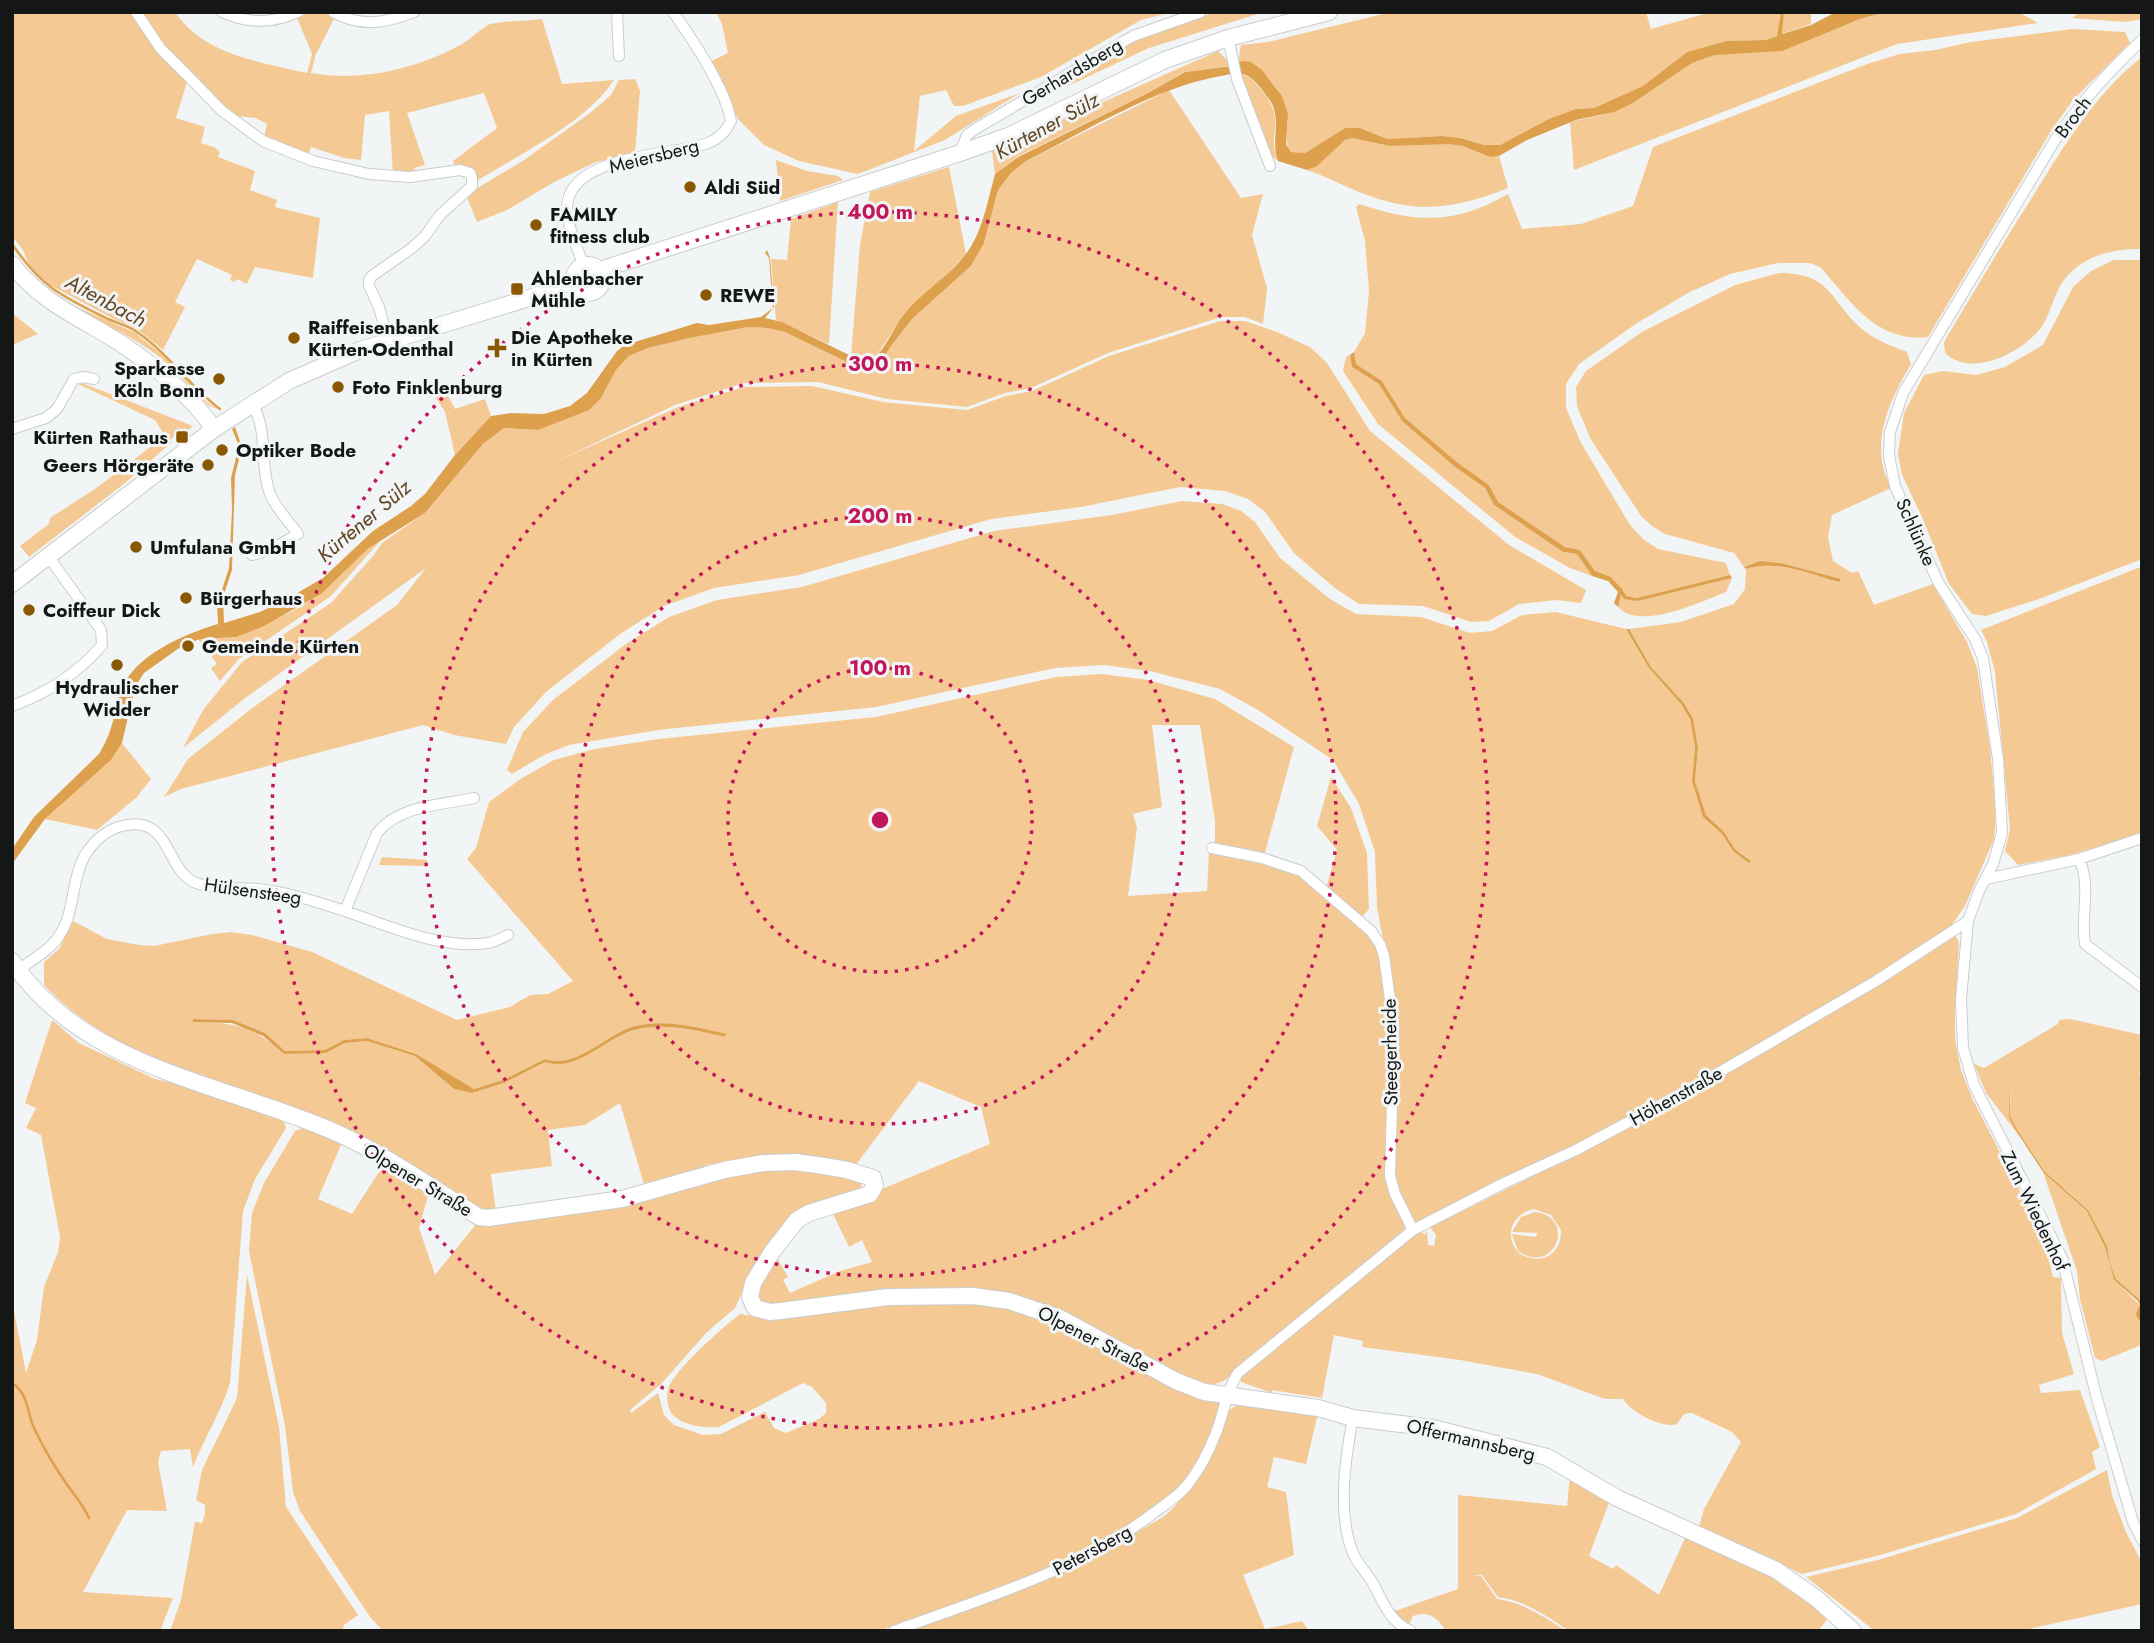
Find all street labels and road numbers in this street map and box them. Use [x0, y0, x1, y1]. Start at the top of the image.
street label: Gerhardsberg [1017, 31, 1127, 113]
street label: Broch [2048, 90, 2098, 144]
street label: Meiersberg [606, 132, 702, 180]
street label: Schlünke [1889, 494, 1943, 570]
street label: Hülsensteeg [203, 871, 303, 911]
street label: Steegerheide [1376, 998, 1404, 1106]
street label: Höhenstraße [1625, 1059, 1727, 1133]
street label: Olpener Straße [358, 1137, 478, 1223]
street label: Zum Wiedenhof [1994, 1147, 2076, 1276]
street label: Olpener Straße [1033, 1299, 1155, 1379]
street label: Offermannsberg [1404, 1412, 1538, 1468]
street label: Petersberg [1048, 1518, 1136, 1582]

